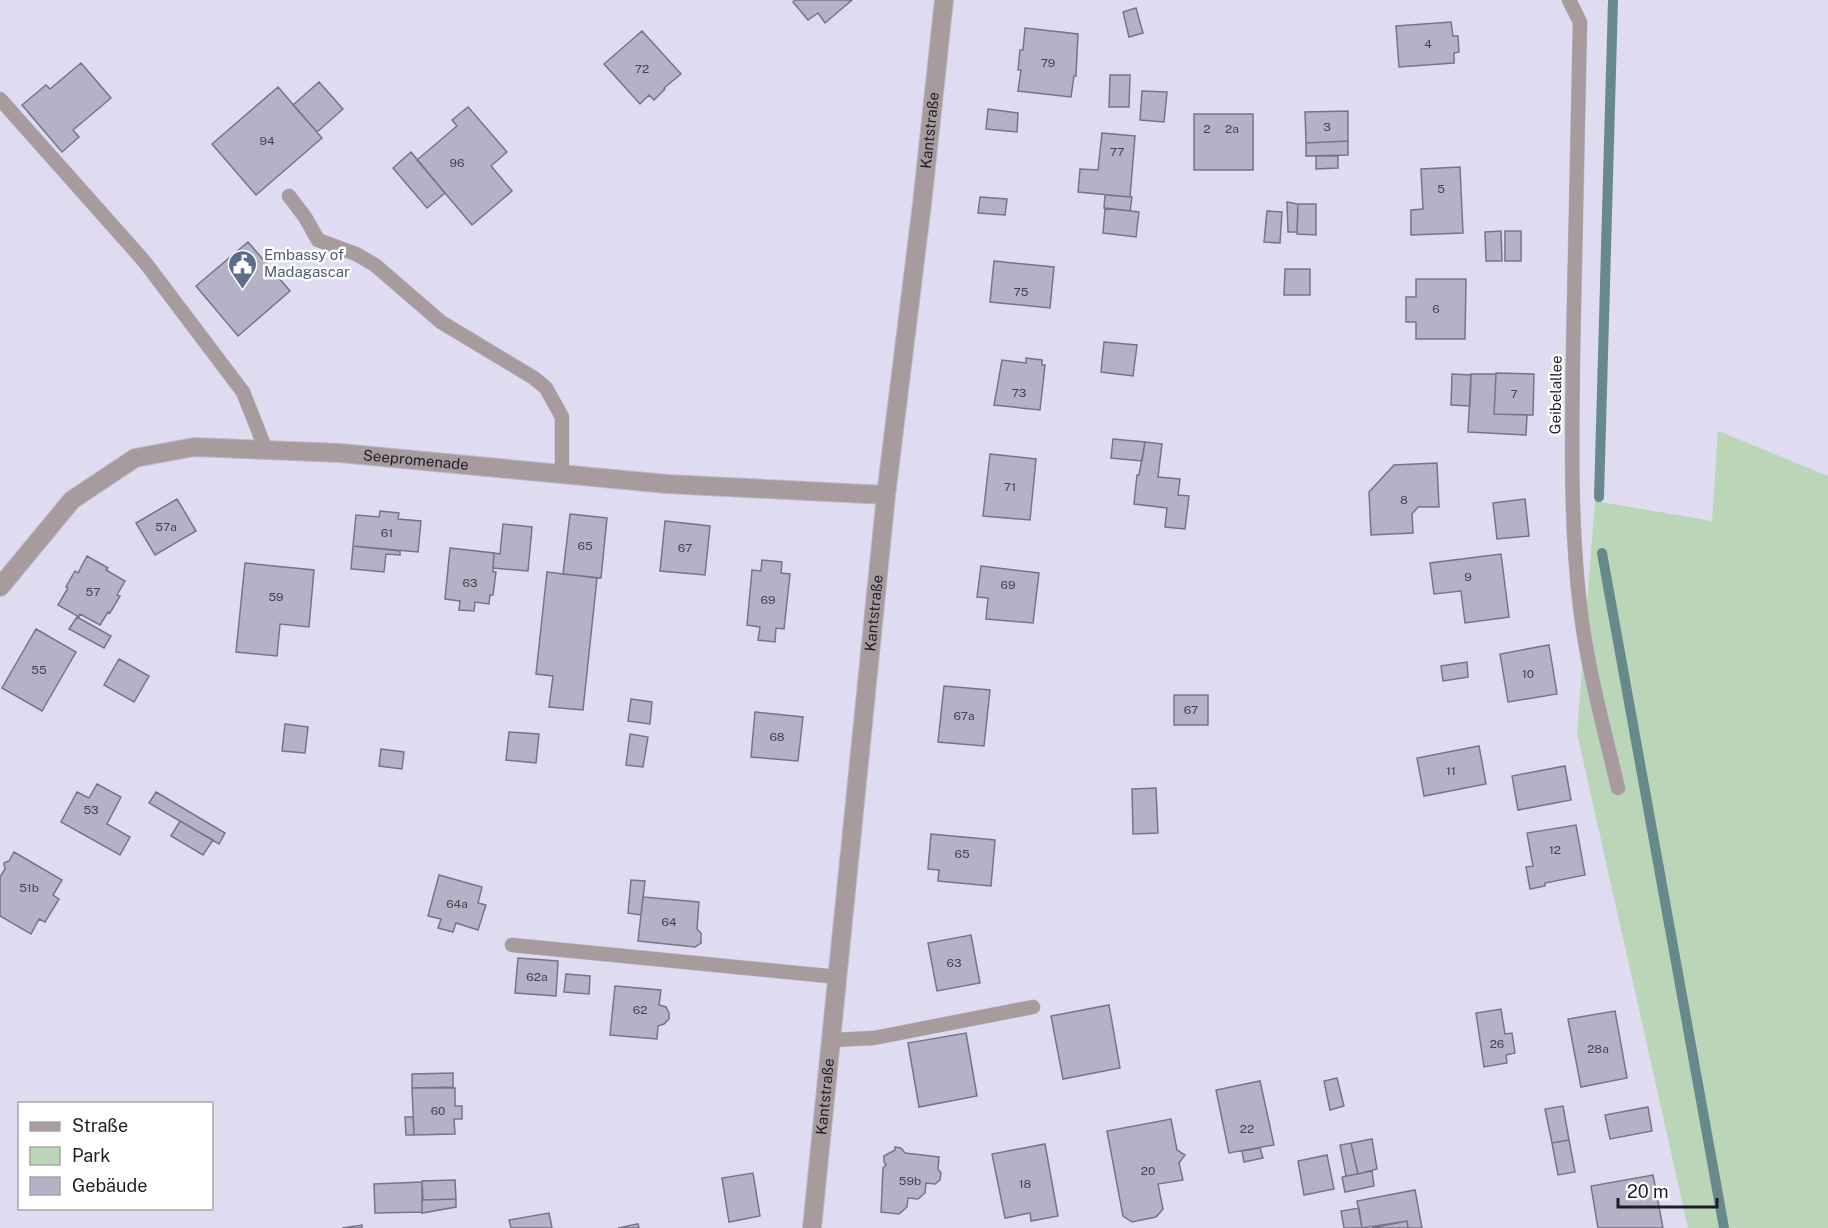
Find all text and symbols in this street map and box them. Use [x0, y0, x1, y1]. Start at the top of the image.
house number: 4 [1424, 37, 1432, 51]
house number: 79 [1041, 56, 1055, 70]
house number: 72 [635, 62, 649, 76]
street label: Kantstraße [917, 91, 942, 170]
house number: 3 [1323, 120, 1331, 134]
house number: 2 [1203, 122, 1211, 136]
house number: 2a [1225, 122, 1239, 136]
house number: 94 [259, 134, 275, 148]
house number: 77 [1110, 145, 1124, 159]
house number: 96 [450, 156, 464, 170]
house number: 5 [1437, 182, 1445, 196]
place label: Embassy of Madagascar [264, 246, 350, 280]
public building icon: Embassy of Madagascar [227, 248, 259, 290]
house number: 75 [1014, 285, 1029, 299]
house number: 6 [1432, 302, 1440, 316]
street label: Geibelallee [1546, 355, 1565, 435]
house number: 73 [1012, 386, 1026, 400]
house number: 7 [1510, 387, 1518, 401]
street label: Seepromenade [362, 446, 470, 473]
house number: 71 [1004, 480, 1016, 494]
house number: 8 [1400, 493, 1408, 507]
house number: 57a [155, 520, 177, 534]
house number: 61 [381, 526, 393, 540]
house number: 65 [577, 539, 593, 553]
house number: 67 [678, 541, 692, 555]
house number: 9 [1464, 570, 1472, 584]
street label: Kantstraße [861, 574, 886, 652]
house number: 63 [463, 576, 477, 590]
house number: 69 [1001, 578, 1015, 592]
house number: 57 [86, 585, 100, 599]
house number: 59 [268, 590, 284, 604]
house number: 69 [761, 593, 775, 607]
house number: 55 [31, 663, 47, 677]
house number: 10 [1522, 667, 1534, 681]
house number: 67 [1184, 703, 1198, 717]
house number: 67a [953, 709, 975, 723]
house number: 68 [769, 730, 785, 744]
house number: 11 [1446, 764, 1456, 778]
house number: 53 [83, 803, 99, 817]
house number: 12 [1549, 843, 1561, 857]
house number: 65 [954, 847, 970, 861]
house number: 51b [19, 881, 39, 895]
house number: 64a [446, 897, 468, 911]
house number: 64 [662, 915, 677, 929]
house number: 63 [947, 956, 961, 970]
house number: 62a [526, 970, 548, 984]
house number: 62 [633, 1003, 647, 1017]
house number: 26 [1490, 1037, 1504, 1051]
house number: 28a [1587, 1042, 1609, 1056]
street label: Kantstraße [812, 1057, 837, 1136]
legend [18, 1102, 213, 1210]
house number: 60 [431, 1104, 445, 1118]
text: Straße [72, 1115, 128, 1136]
house number: 22 [1240, 1122, 1254, 1136]
text: Park [72, 1145, 110, 1166]
house number: 20 [1141, 1164, 1155, 1178]
scale bar [1618, 1171, 1717, 1209]
house number: 59b [899, 1174, 921, 1188]
text: Gebäude [72, 1175, 147, 1196]
house number: 18 [1019, 1177, 1032, 1191]
text: 20 m [1627, 1181, 1669, 1202]

